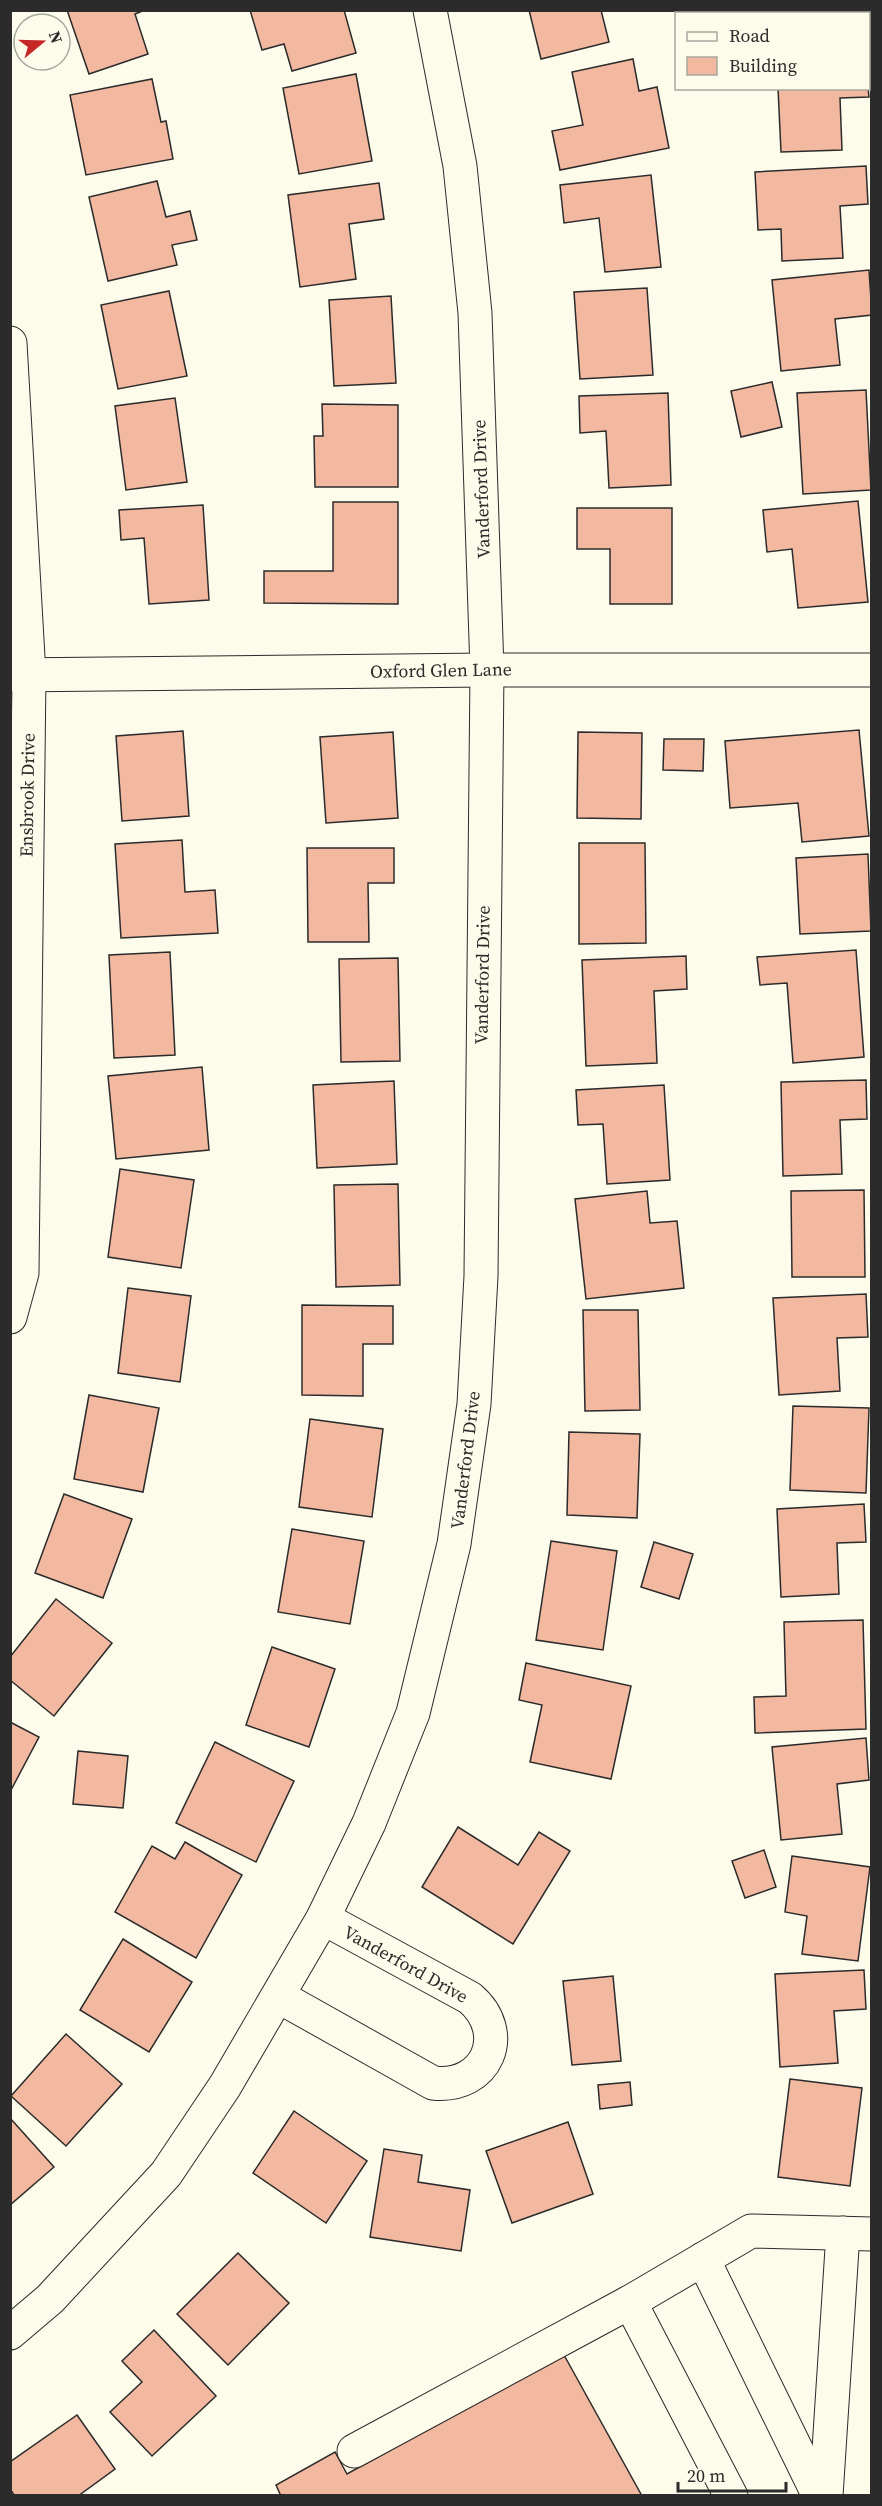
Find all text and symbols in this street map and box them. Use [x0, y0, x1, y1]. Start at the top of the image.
north arrow [12, 12, 72, 72]
legend [675, 12, 870, 90]
text: Road [729, 23, 770, 48]
text: N [44, 28, 69, 47]
text: Building [729, 53, 797, 78]
street label: Vanderford Drive [466, 419, 496, 559]
street label: Oxford Glen Lane [370, 656, 512, 684]
street label: Ensbrook Drive [13, 733, 41, 857]
street label: Vanderford Drive [468, 905, 496, 1045]
street label: Vanderford Drive [444, 1390, 486, 1530]
street label: Vanderford Drive [339, 1919, 473, 2009]
scale bar [678, 2455, 786, 2493]
text: 20 m [687, 2463, 725, 2488]

